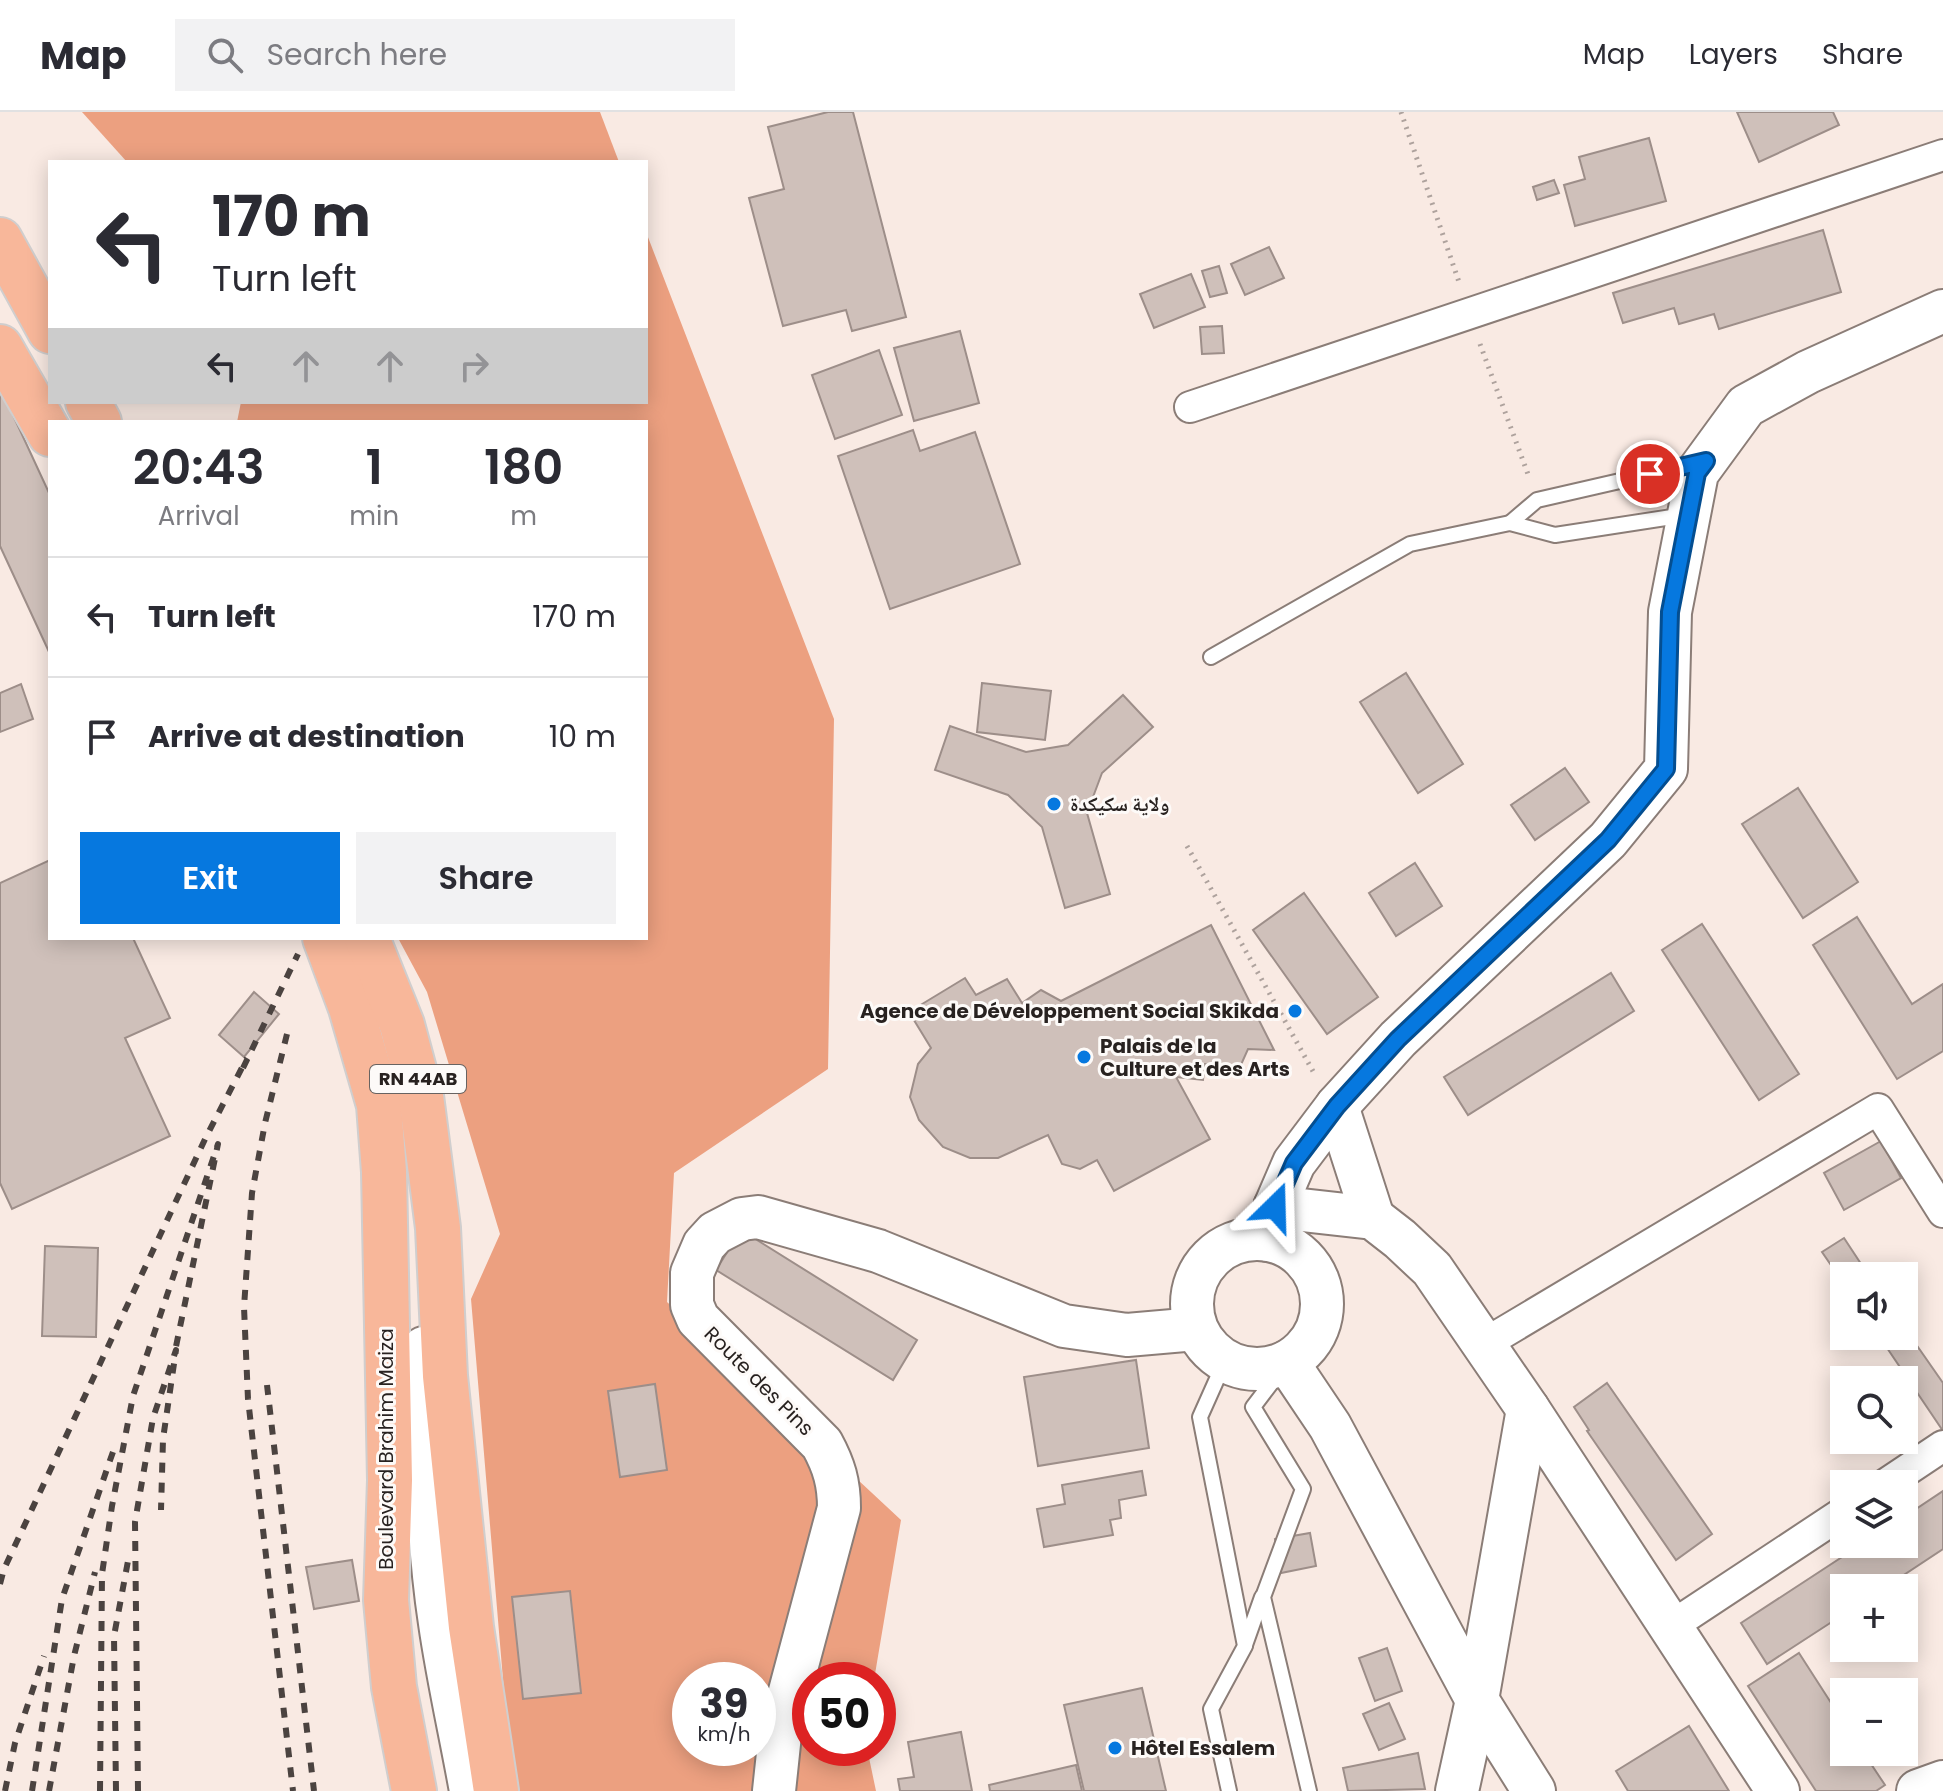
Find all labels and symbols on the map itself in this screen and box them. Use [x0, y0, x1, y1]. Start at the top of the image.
pin [1616, 440, 1684, 508]
place label: ولاية سكيكدة [1070, 790, 1169, 818]
marker: ولاية سكيكدة [1045, 795, 1063, 813]
place label: Agence de Développement Social Skikda [860, 997, 1279, 1025]
marker: Agence de Développement Social Skikda [1286, 1002, 1304, 1020]
place label: Palais de la Culture et des Arts [1100, 1032, 1290, 1083]
marker: Palais de la Culture et des Arts [1075, 1048, 1093, 1066]
road number: RN 44AB [370, 1065, 466, 1093]
position arrow [1233, 1165, 1317, 1249]
street label: Route des Pins [698, 1320, 820, 1442]
street label: Boulevard Brahim Maiza [372, 1328, 400, 1570]
speed limit sign: 50 [792, 1662, 896, 1766]
place label: Hôtel Essalem [1131, 1734, 1275, 1762]
marker: Hôtel Essalem [1106, 1739, 1124, 1757]

